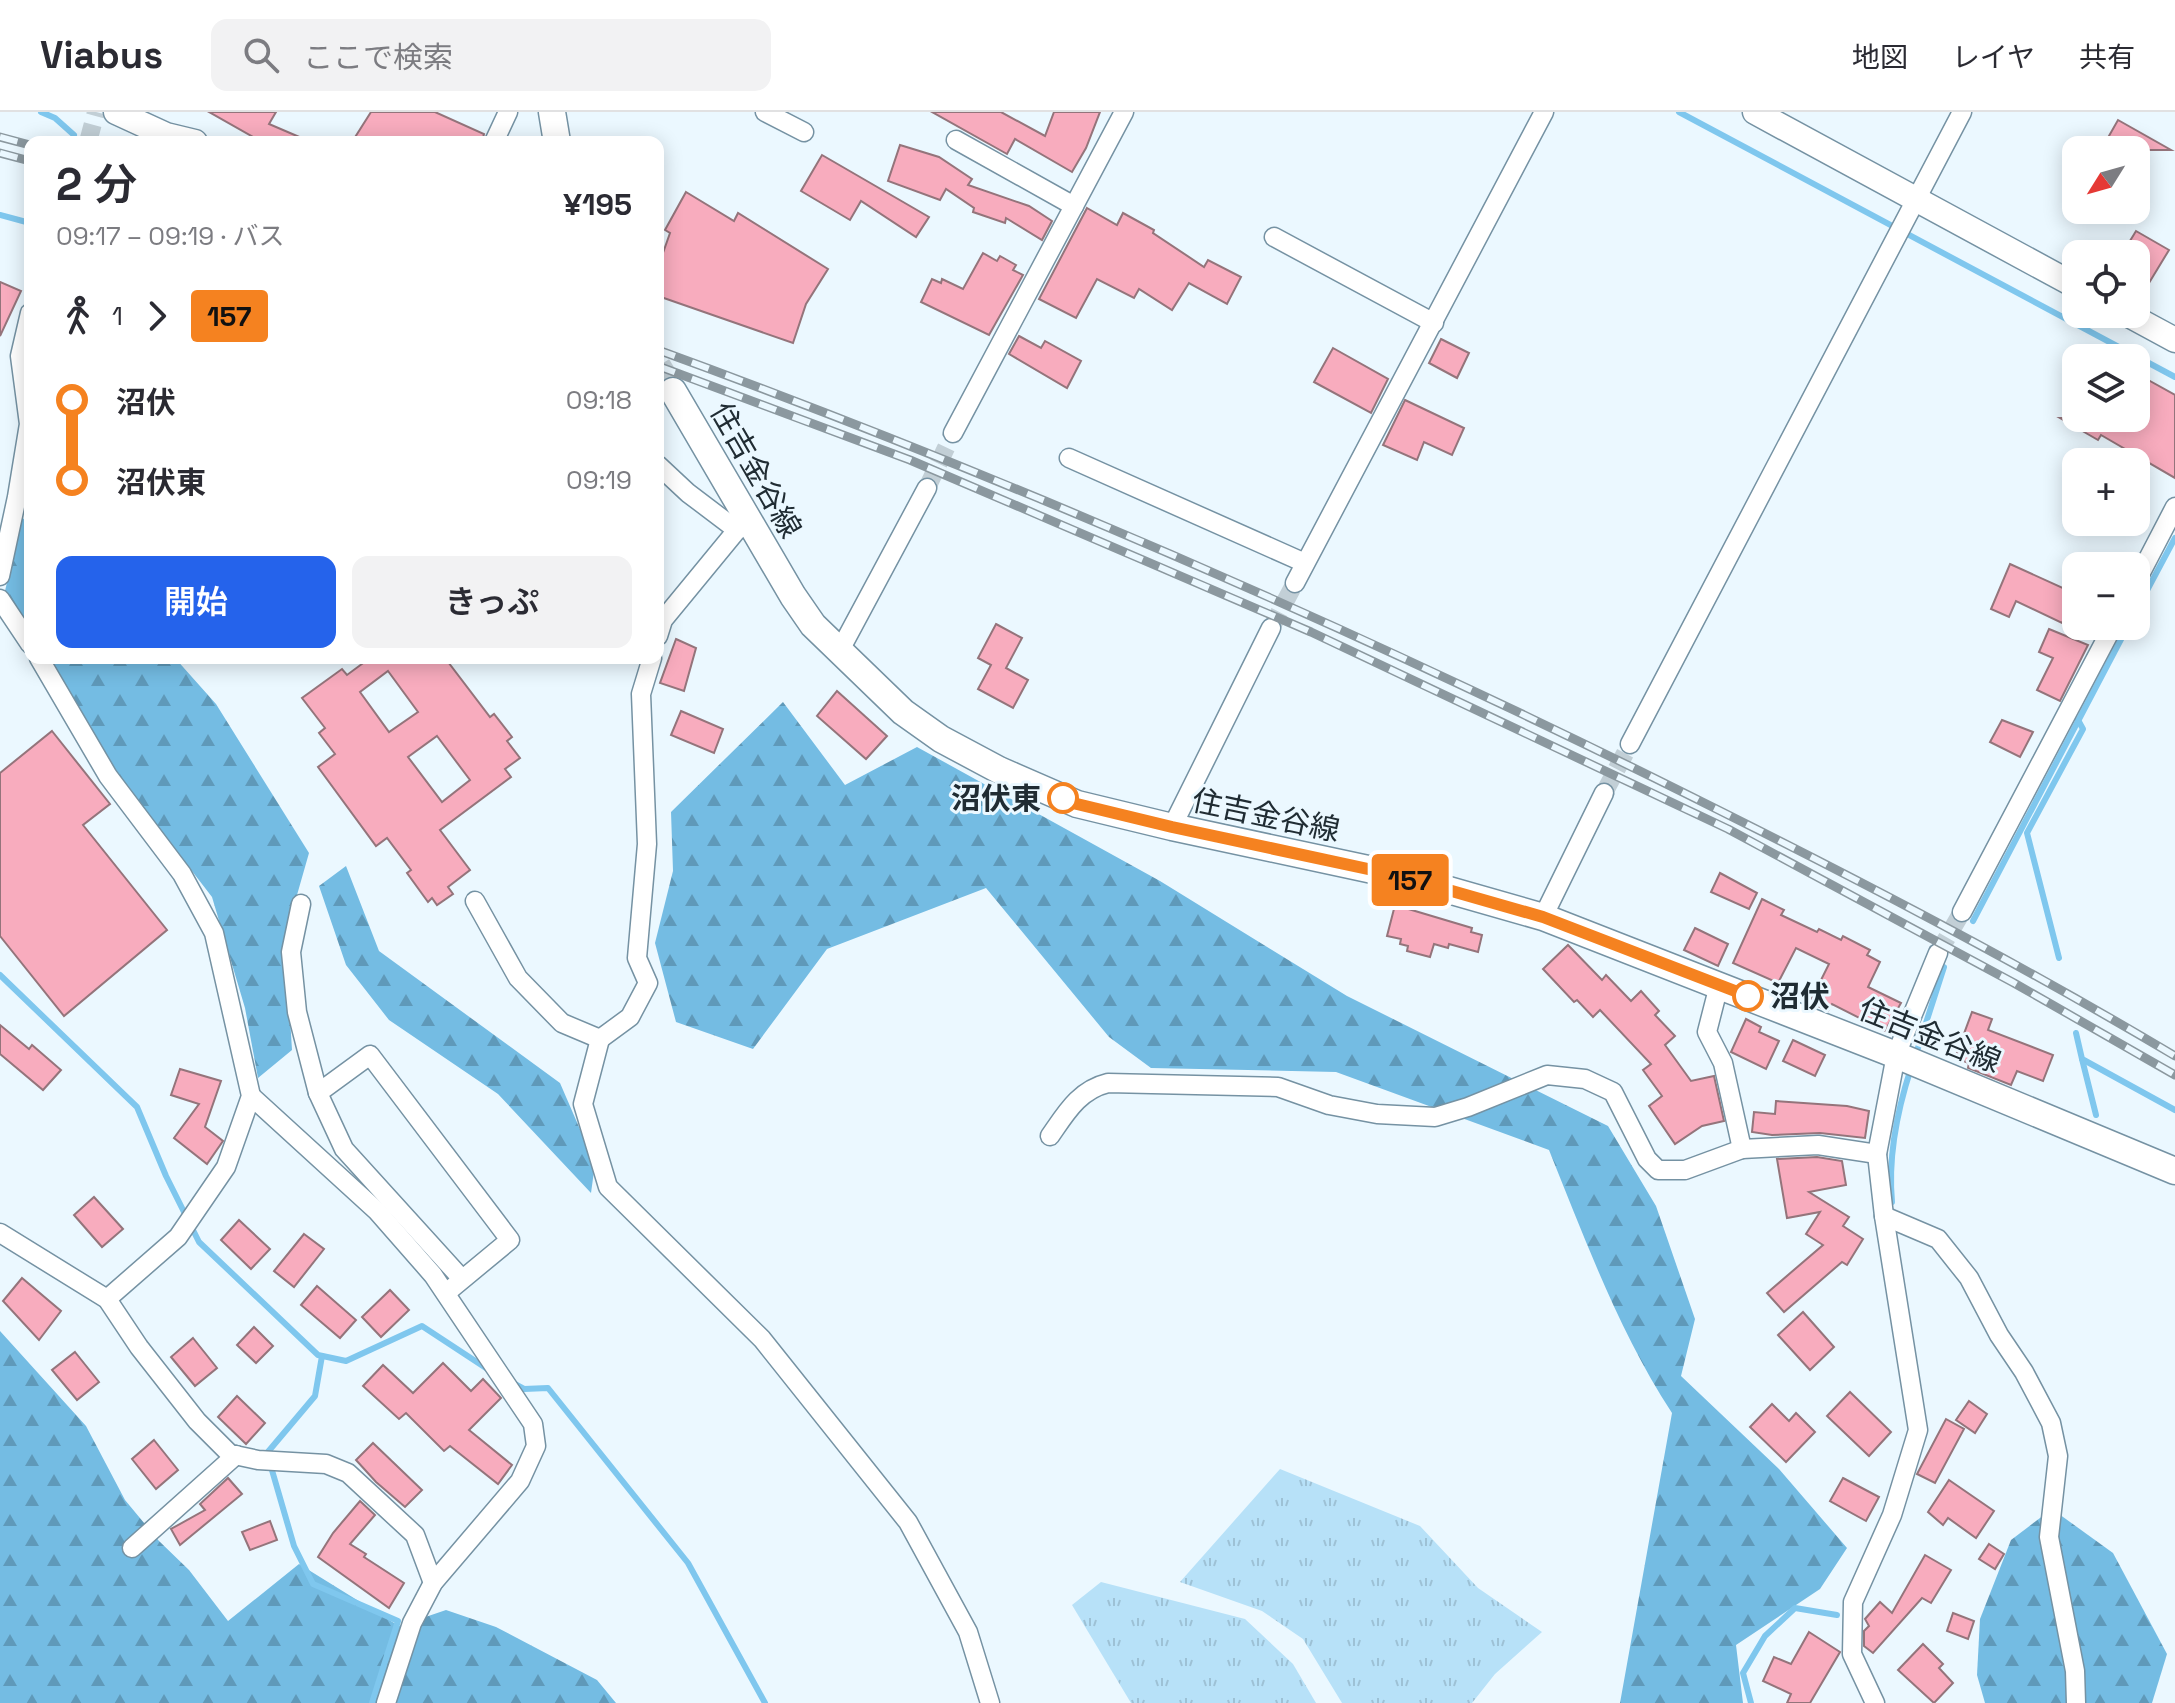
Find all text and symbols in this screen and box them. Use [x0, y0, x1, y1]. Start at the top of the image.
search box [211, 19, 771, 91]
text: Viabus [40, 31, 163, 79]
icon: search [239, 33, 283, 77]
text: ここで検索 [303, 38, 453, 77]
text: 地図 [1852, 39, 1908, 75]
text: レイヤ [1952, 39, 2035, 75]
text: 共有 [2079, 39, 2135, 75]
north arrow [2062, 136, 2150, 224]
map controls [2062, 136, 2150, 640]
text: 2 分 [56, 157, 137, 213]
text: ¥195 [563, 185, 632, 224]
text: 09:17 – 09:19 · バス [56, 219, 285, 253]
button: locate [2062, 240, 2150, 328]
icon: walk [56, 294, 100, 338]
icon: forward [135, 294, 179, 338]
text: 157 [207, 298, 252, 334]
text: 1 [112, 299, 123, 333]
button: layers [2062, 344, 2150, 432]
text: 沼伏 [116, 383, 176, 422]
text: 09:18 [566, 383, 632, 417]
street label: 住吉金谷線 [702, 395, 810, 545]
button: + [2062, 448, 2150, 536]
text: 沼伏東 [116, 463, 206, 502]
text: 09:19 [566, 463, 632, 497]
button: − [2062, 552, 2150, 640]
button: 開始 [56, 556, 336, 648]
button: きっぷ [352, 556, 632, 648]
place label: 沼伏東 [951, 779, 1041, 818]
street label: 住吉金谷線 [1189, 780, 1343, 850]
marker: 沼伏東 [1048, 783, 1078, 813]
line badge: 157 [1364, 854, 1456, 906]
text: 157 [1388, 862, 1432, 898]
place label: 沼伏 [1770, 977, 1830, 1016]
marker: 沼伏 [1733, 981, 1763, 1011]
street label: 住吉金谷線 [1853, 989, 2007, 1081]

